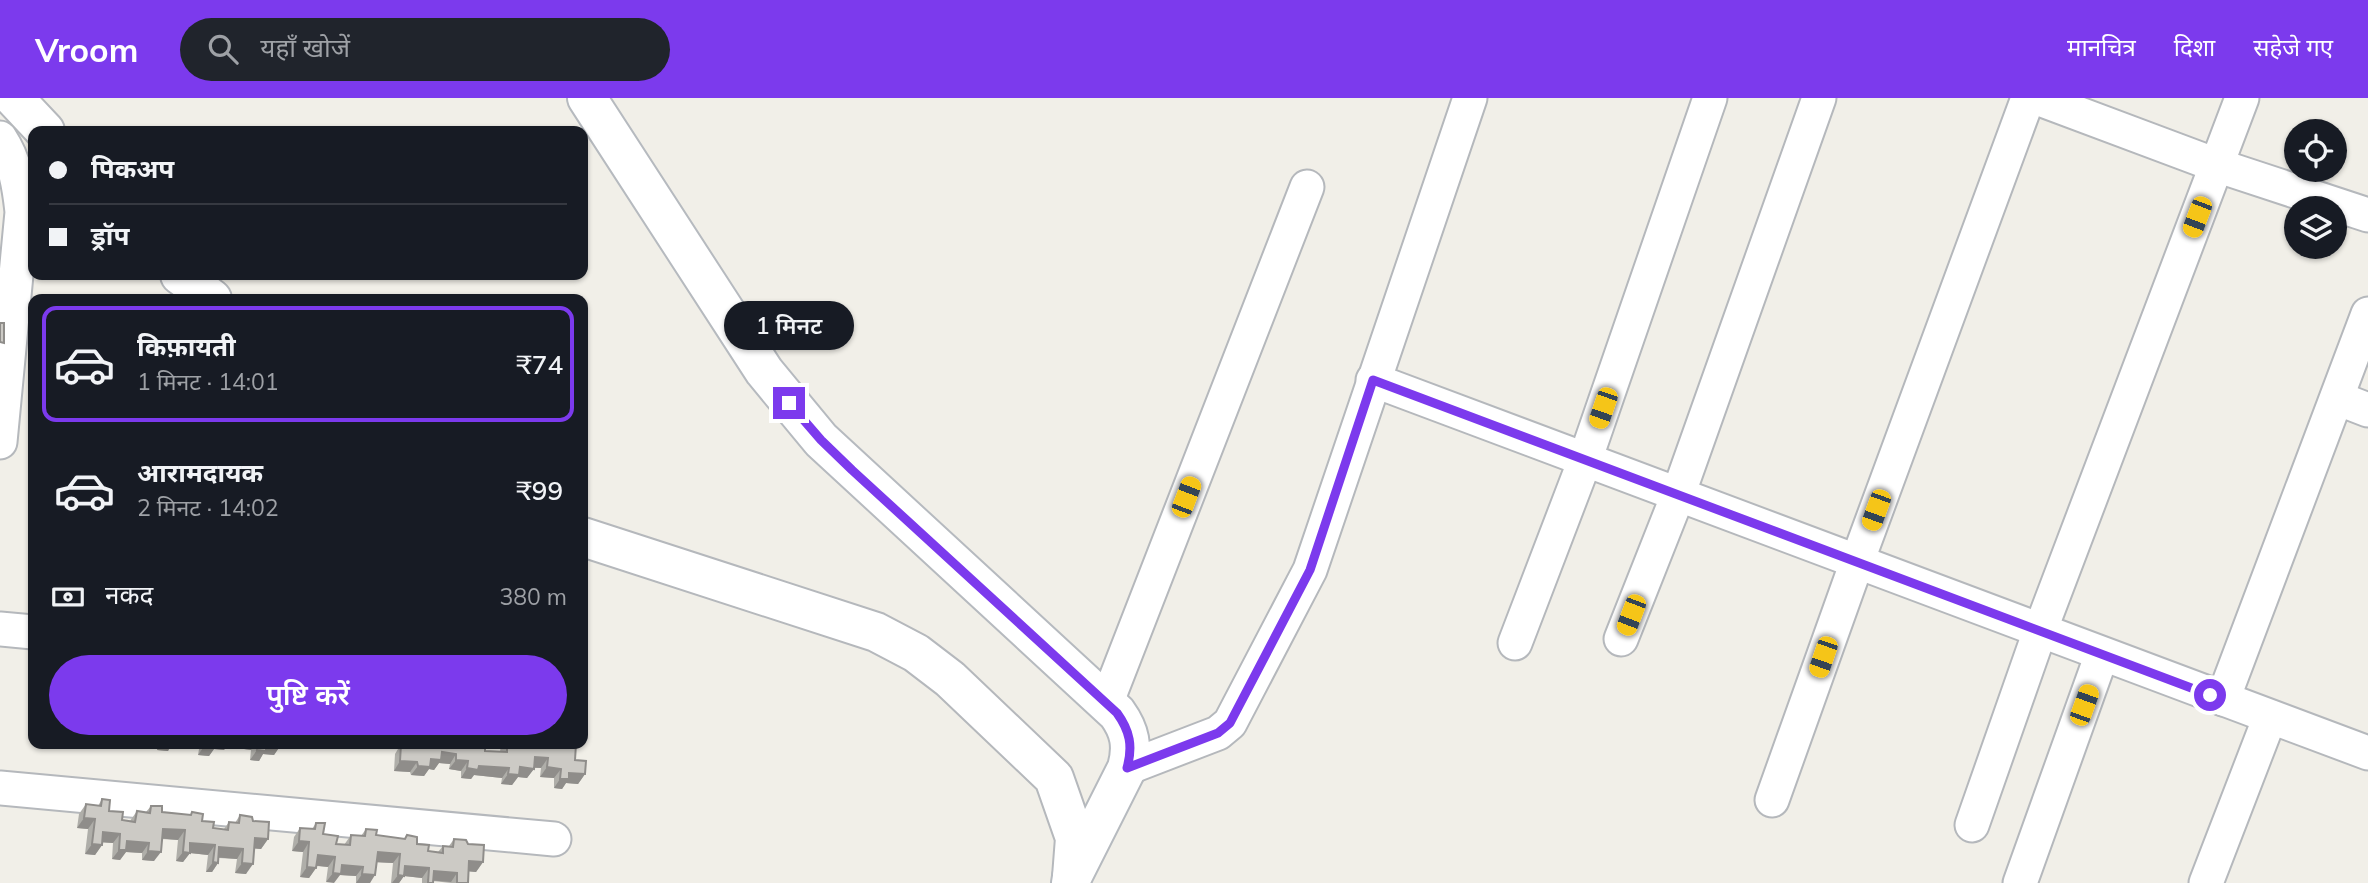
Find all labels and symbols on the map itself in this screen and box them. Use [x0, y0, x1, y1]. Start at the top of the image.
car [2180, 194, 2215, 240]
callout: 1 मिनट [724, 302, 854, 350]
car [1587, 385, 1620, 431]
route end [773, 387, 805, 419]
car [1169, 474, 1204, 520]
car [1859, 487, 1894, 533]
car [1614, 592, 1649, 638]
car [1807, 634, 1840, 680]
route start [2194, 679, 2226, 711]
car [2067, 682, 2102, 728]

